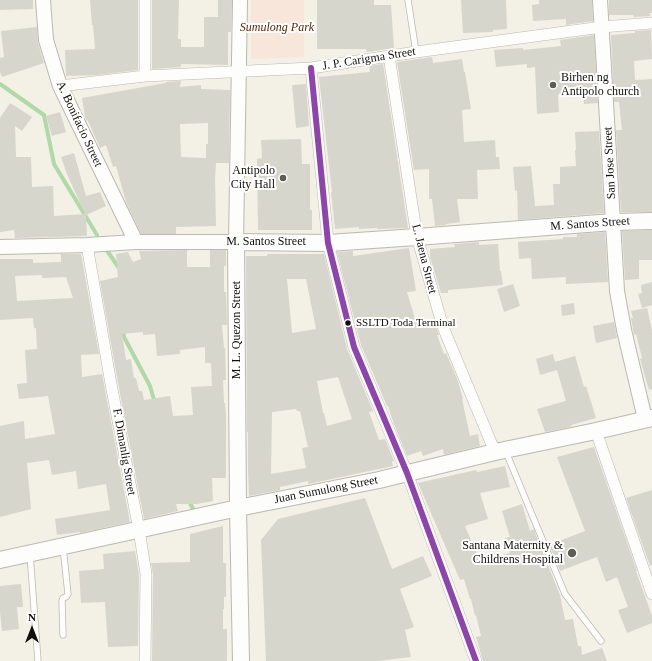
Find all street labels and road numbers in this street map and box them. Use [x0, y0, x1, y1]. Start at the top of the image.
street label: J. P. Carigma Street [321, 45, 417, 73]
street label: A. Bonifacio Street [53, 79, 105, 169]
street label: San Jose Street [601, 126, 619, 200]
street label: M. Santos Street [550, 214, 630, 234]
street label: L. Jaena Street [408, 223, 440, 295]
street label: M. Santos Street [226, 235, 306, 249]
street label: M. L. Quezon Street [230, 281, 244, 379]
street label: F. Dimanlig Street [109, 407, 139, 497]
street label: Juan Sumulong Street [273, 473, 379, 507]

